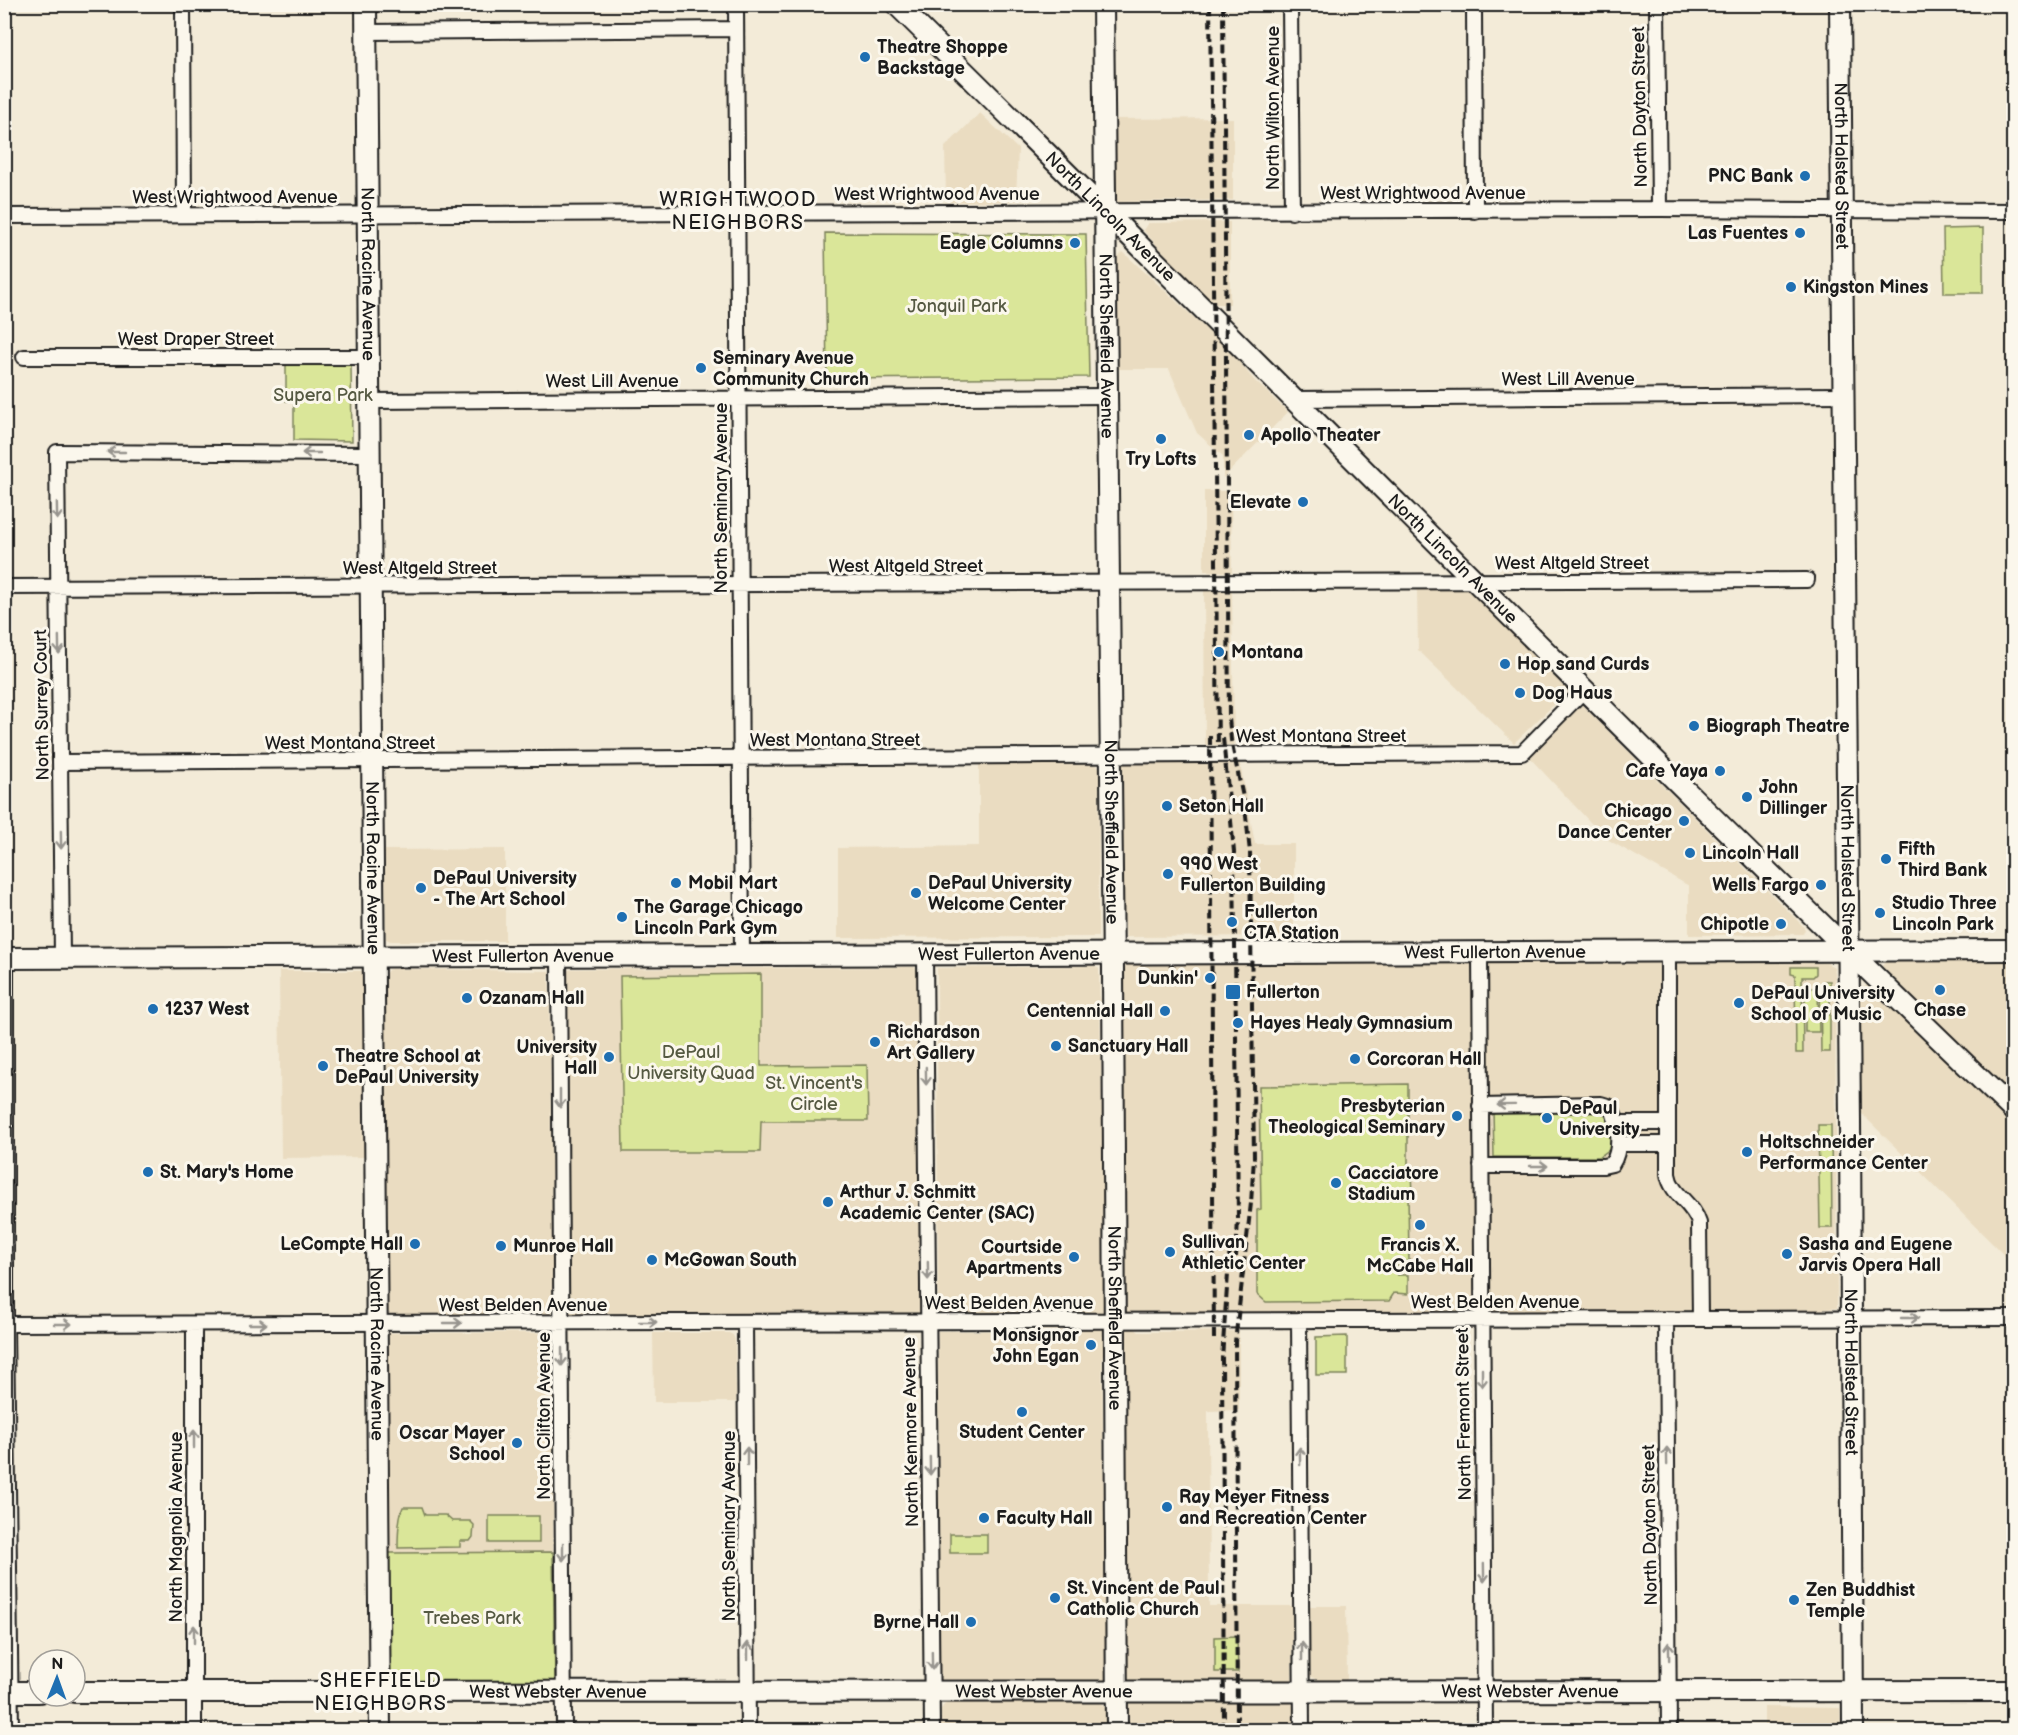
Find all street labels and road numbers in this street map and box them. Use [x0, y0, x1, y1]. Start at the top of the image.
street label: North Wilton Avenue [1263, 25, 1284, 190]
street label: North Dayton Street [1628, 26, 1652, 188]
street label: North Halsted Street [1830, 82, 1853, 250]
street label: North Lincoln Avenue [1041, 147, 1180, 286]
street label: West Wrightwood Avenue [1320, 183, 1526, 204]
street label: West Wrightwood Avenue [834, 184, 1040, 205]
street label: West Wrightwood Avenue [132, 187, 338, 208]
street label: North Racine Avenue [357, 187, 379, 361]
street label: North Sheffield Avenue [1095, 253, 1118, 439]
street label: West Draper Street [118, 329, 275, 350]
street label: West Lill Avenue [1501, 369, 1635, 390]
street label: West Lill Avenue [545, 371, 679, 392]
street label: North Seminary Avenue [711, 402, 732, 594]
street label: North Lincoln Avenue [1384, 489, 1522, 628]
street label: West Altgeld Street [1495, 553, 1650, 574]
street label: West Altgeld Street [829, 556, 984, 577]
street label: West Altgeld Street [343, 558, 498, 579]
street label: North Surrey Court [30, 629, 54, 781]
street label: West Montana Street [1236, 726, 1407, 747]
street label: West Montana Street [750, 730, 921, 751]
street label: West Montana Street [265, 733, 436, 754]
street label: North Sheffield Avenue [1100, 739, 1123, 925]
street label: North Racine Avenue [362, 781, 384, 955]
street label: North Halsted Street [1836, 784, 1859, 952]
street label: West Fullerton Avenue [1404, 941, 1586, 963]
street label: West Fullerton Avenue [918, 943, 1100, 965]
street label: West Fullerton Avenue [432, 945, 614, 967]
street label: North Sheffield Avenue [1104, 1225, 1126, 1411]
street label: North Racine Avenue [366, 1267, 388, 1441]
street label: North Halsted Street [1840, 1288, 1862, 1456]
street label: West Belden Avenue [1411, 1292, 1580, 1313]
street label: West Belden Avenue [925, 1293, 1094, 1314]
street label: West Belden Avenue [439, 1295, 608, 1316]
street label: North Fremont Street [1452, 1327, 1476, 1501]
street label: North Clifton Avenue [534, 1332, 555, 1500]
street label: North Kenmore Avenue [899, 1336, 923, 1527]
street label: North Seminary Avenue [719, 1430, 740, 1622]
street label: North Magnolia Avenue [166, 1431, 187, 1622]
street label: North Dayton Street [1638, 1444, 1662, 1606]
street label: West Webster Avenue [469, 1681, 647, 1702]
street label: West Webster Avenue [955, 1681, 1133, 1702]
street label: West Webster Avenue [1441, 1681, 1619, 1702]

